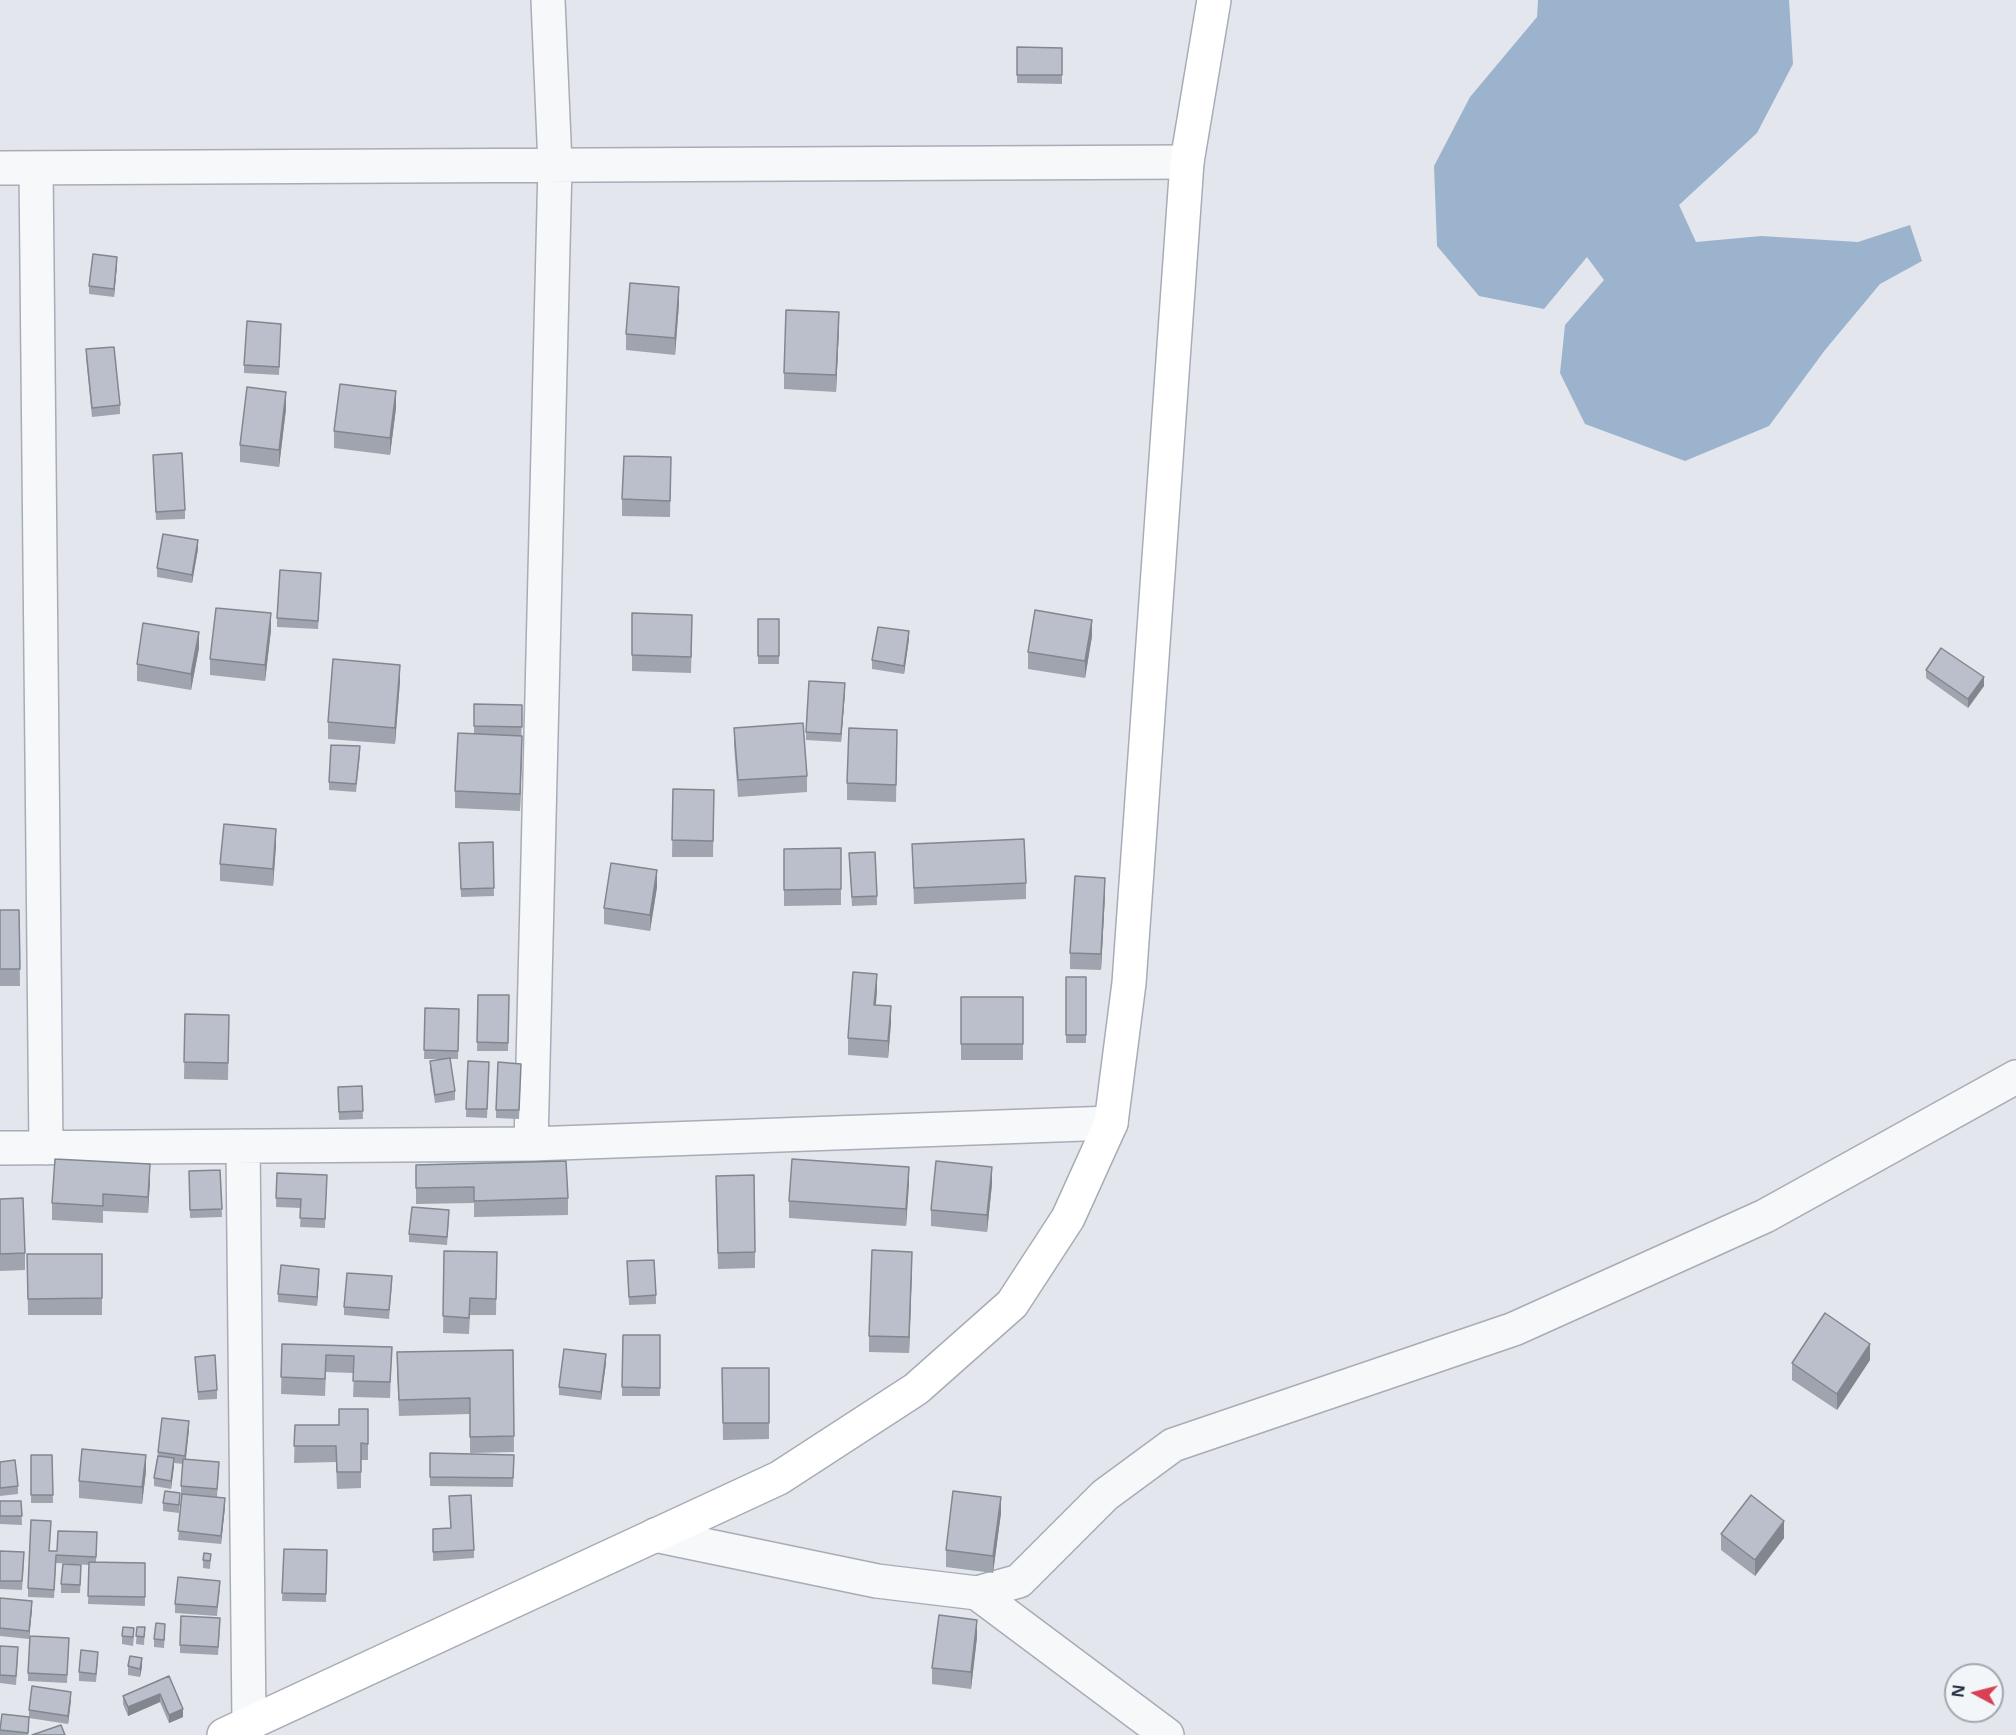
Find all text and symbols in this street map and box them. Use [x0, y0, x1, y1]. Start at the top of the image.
north arrow [1944, 1663, 2004, 1723]
text: N [1946, 1683, 1970, 1699]

